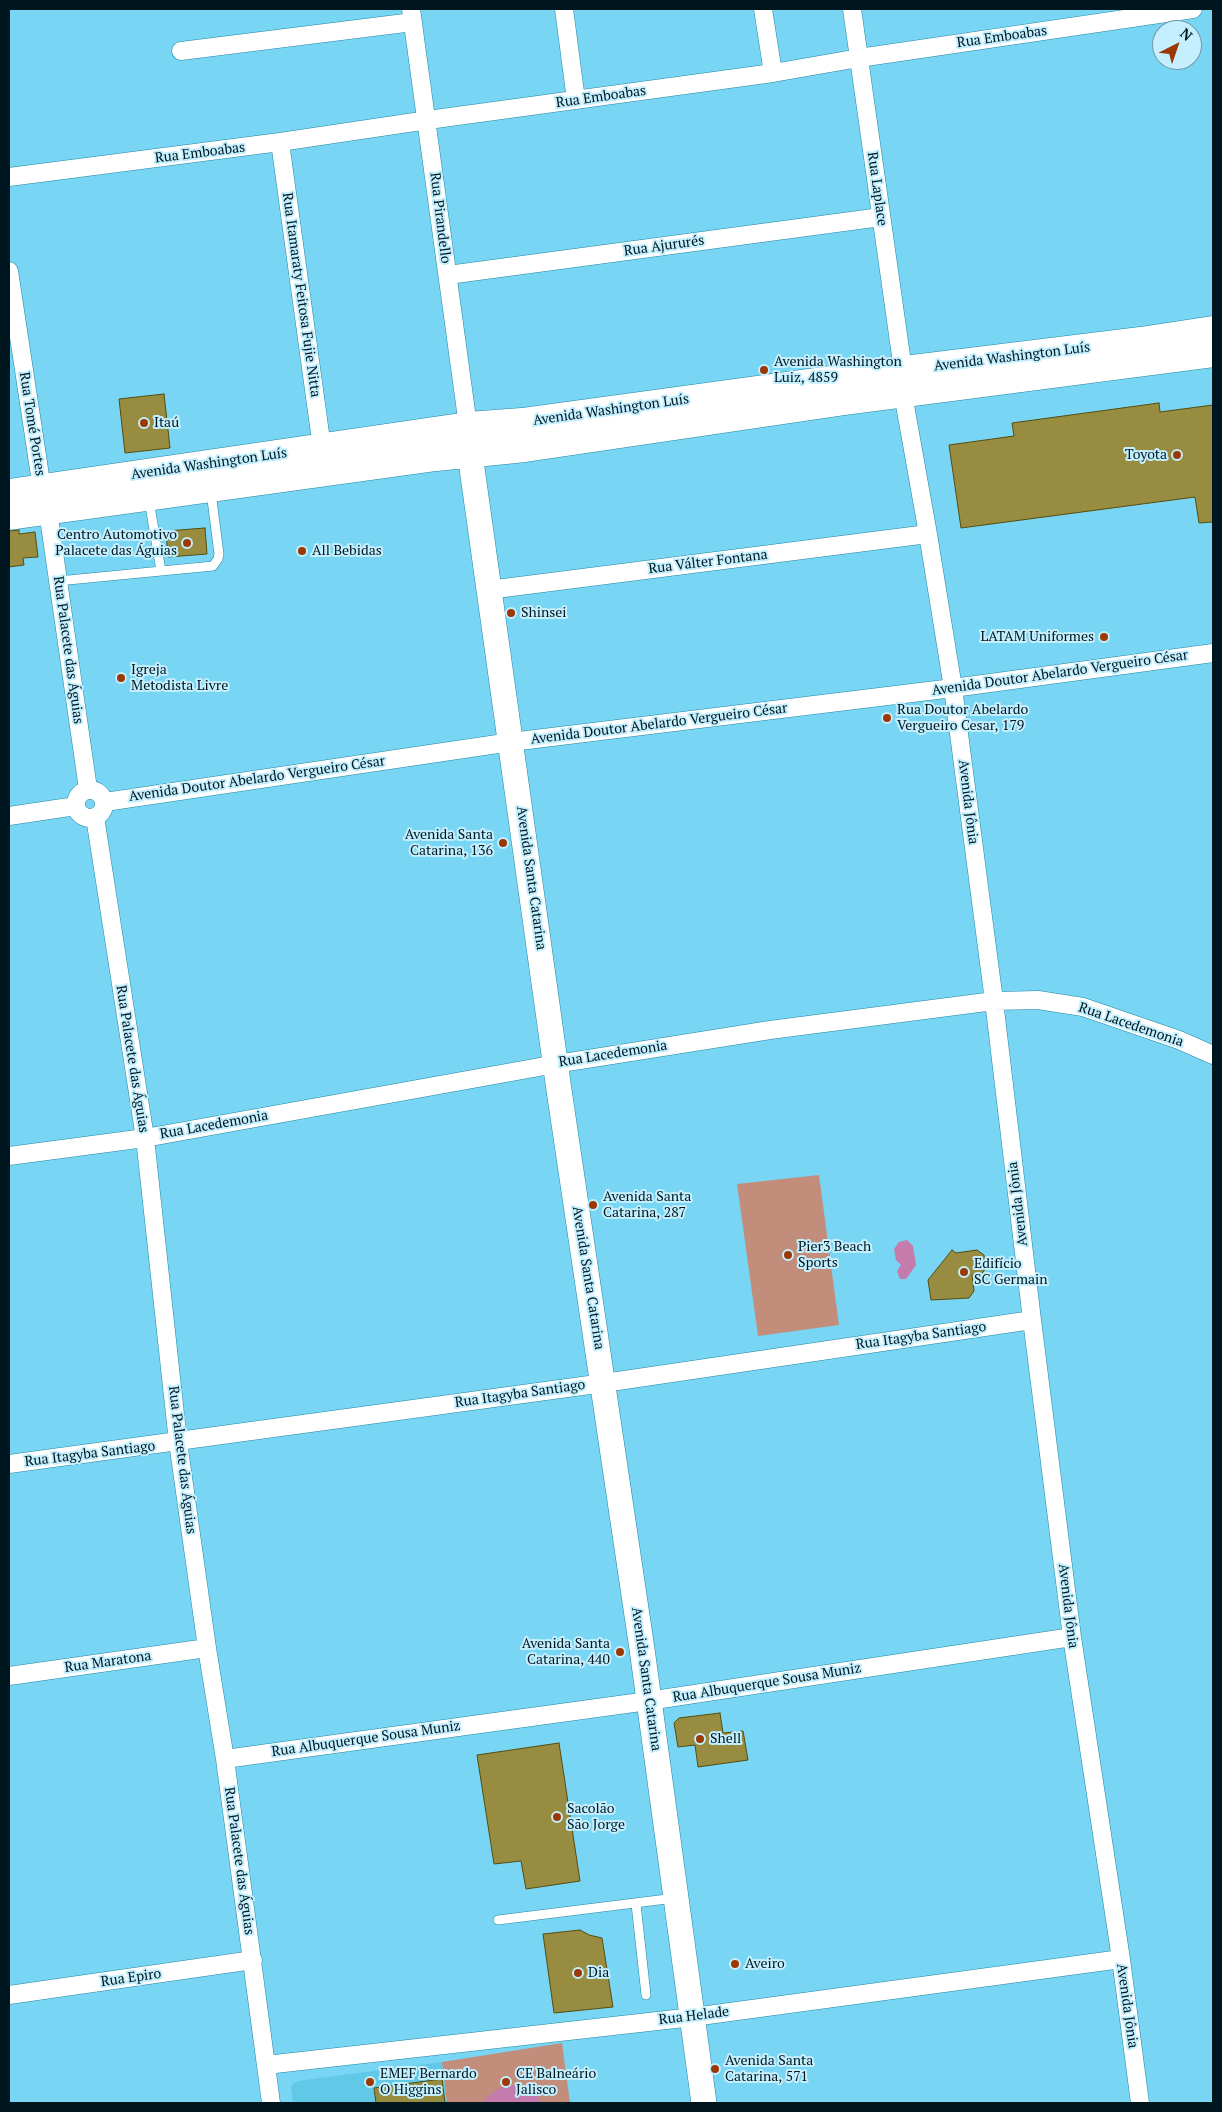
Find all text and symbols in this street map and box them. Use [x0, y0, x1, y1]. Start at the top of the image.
north arrow [1152, 20, 1202, 70]
street label: Rua Emboabas [956, 22, 1048, 52]
text: N [1176, 23, 1197, 45]
street label: Rua Emboabas [555, 82, 647, 112]
street label: Rua Emboabas [154, 139, 246, 167]
street label: Rua Laplace [863, 151, 891, 227]
street label: Rua Pirandello [426, 171, 454, 265]
street label: Rua Itamaraty Feitosa Fujie Nitta [278, 192, 324, 398]
street label: Rua Ajururés [623, 232, 705, 260]
street label: Avenida Washington Luís [933, 339, 1091, 375]
place label: Avenida Washington Luiz, 4859 [774, 354, 902, 387]
marker: Avenida Washington Luiz, 4859 [758, 364, 770, 376]
street label: Rua Tomé Portes [16, 371, 48, 477]
street label: Avenida Washington Luís [532, 391, 690, 429]
place label: Itaú [154, 415, 179, 431]
marker: Itaú [138, 417, 150, 429]
street label: Avenida Washington Luís [130, 445, 288, 483]
place label: Toyota [1125, 447, 1167, 463]
marker: Toyota [1171, 449, 1183, 461]
place label: Centro Automotivo Palacete das Águias [55, 527, 177, 560]
marker: Centro Automotivo Palacete das Águias [181, 537, 193, 549]
place label: All Bebidas [312, 543, 382, 559]
marker: All Bebidas [296, 545, 308, 557]
street label: Rua Válter Fontana [647, 546, 769, 578]
street label: Rua Palacete das Águias [49, 575, 87, 725]
place label: Shinsei [521, 605, 567, 621]
marker: Shinsei [505, 607, 517, 619]
place label: LATAM Uniformes [980, 629, 1094, 645]
marker: LATAM Uniformes [1098, 631, 1110, 643]
street label: Avenida Doutor Abelardo Vergueiro César [931, 647, 1189, 699]
place label: Igreja Metodista Livre [131, 662, 228, 694]
marker: Igreja Metodista Livre [115, 672, 127, 684]
street label: Avenida Doutor Abelardo Vergueiro César [530, 700, 788, 748]
place label: Rua Doutor Abelardo Vergueiro Cesar, 179 [897, 702, 1028, 734]
marker: Rua Doutor Abelardo Vergueiro Cesar, 179 [881, 712, 893, 724]
street label: Avenida Doutor Abelardo Vergueiro César [128, 753, 386, 805]
street label: Avenida Jônia [954, 759, 982, 845]
street label: Avenida Santa Catarina [513, 805, 549, 951]
place label: Avenida Santa Catarina, 136 [405, 827, 493, 860]
marker: Avenida Santa Catarina, 136 [497, 837, 509, 849]
street label: Rua Palacete das Águias [112, 984, 152, 1134]
street label: Rua Lacedemonia [1076, 999, 1186, 1051]
street label: Rua Lacedemonia [557, 1037, 669, 1071]
street label: Rua Lacedemonia [159, 1107, 269, 1143]
street label: Avenida Jônia [1004, 1161, 1032, 1247]
place label: Avenida Santa Catarina, 287 [603, 1189, 691, 1222]
marker: Avenida Santa Catarina, 287 [587, 1199, 599, 1211]
street label: Avenida Santa Catarina [568, 1205, 608, 1351]
place label: Pier3 Beach Sports [798, 1239, 871, 1272]
marker: Pier3 Beach Sports [782, 1249, 794, 1261]
place label: Edifício SC Germain [974, 1256, 1048, 1288]
marker: Edifício SC Germain [958, 1266, 970, 1278]
street label: Rua Itagyba Santiago [855, 1319, 987, 1353]
street label: Rua Itagyba Santiago [454, 1377, 586, 1411]
street label: Rua Palacete das Águias [165, 1385, 199, 1535]
street label: Rua Itagyba Santiago [24, 1438, 156, 1470]
street label: Avenida Jônia [1054, 1563, 1082, 1649]
street label: Avenida Santa Catarina [628, 1606, 664, 1752]
place label: Avenida Santa Catarina, 440 [522, 1636, 610, 1668]
marker: Avenida Santa Catarina, 440 [614, 1646, 626, 1658]
street label: Rua Maratona [64, 1648, 152, 1676]
street label: Rua Albuquerque Sousa Muniz [672, 1660, 862, 1706]
street label: Rua Albuquerque Sousa Muniz [271, 1717, 461, 1761]
place label: Shell [710, 1731, 741, 1747]
marker: Shell [694, 1733, 706, 1745]
street label: Rua Palacete das Águias [220, 1786, 258, 1936]
place label: Sacolão São Jorge [567, 1801, 625, 1834]
marker: Sacolão São Jorge [551, 1811, 563, 1823]
place label: Aveiro [745, 1956, 785, 1972]
marker: Aveiro [729, 1958, 741, 1970]
street label: Avenida Jônia [1113, 1963, 1141, 2049]
street label: Rua Epiro [100, 1965, 162, 1991]
place label: Dia [588, 1965, 609, 1981]
marker: Dia [572, 1967, 584, 1979]
street label: Rua Helade [658, 2003, 730, 2029]
place label: Avenida Santa Catarina, 571 [725, 2053, 813, 2086]
marker: Avenida Santa Catarina, 571 [709, 2063, 721, 2075]
place label: EMEF Bernardo O Higgins [380, 2066, 477, 2098]
place label: CE Balneário Jalisco [516, 2066, 596, 2098]
marker: EMEF Bernardo O Higgins [364, 2076, 376, 2088]
marker: CE Balneário Jalisco [500, 2076, 512, 2088]

